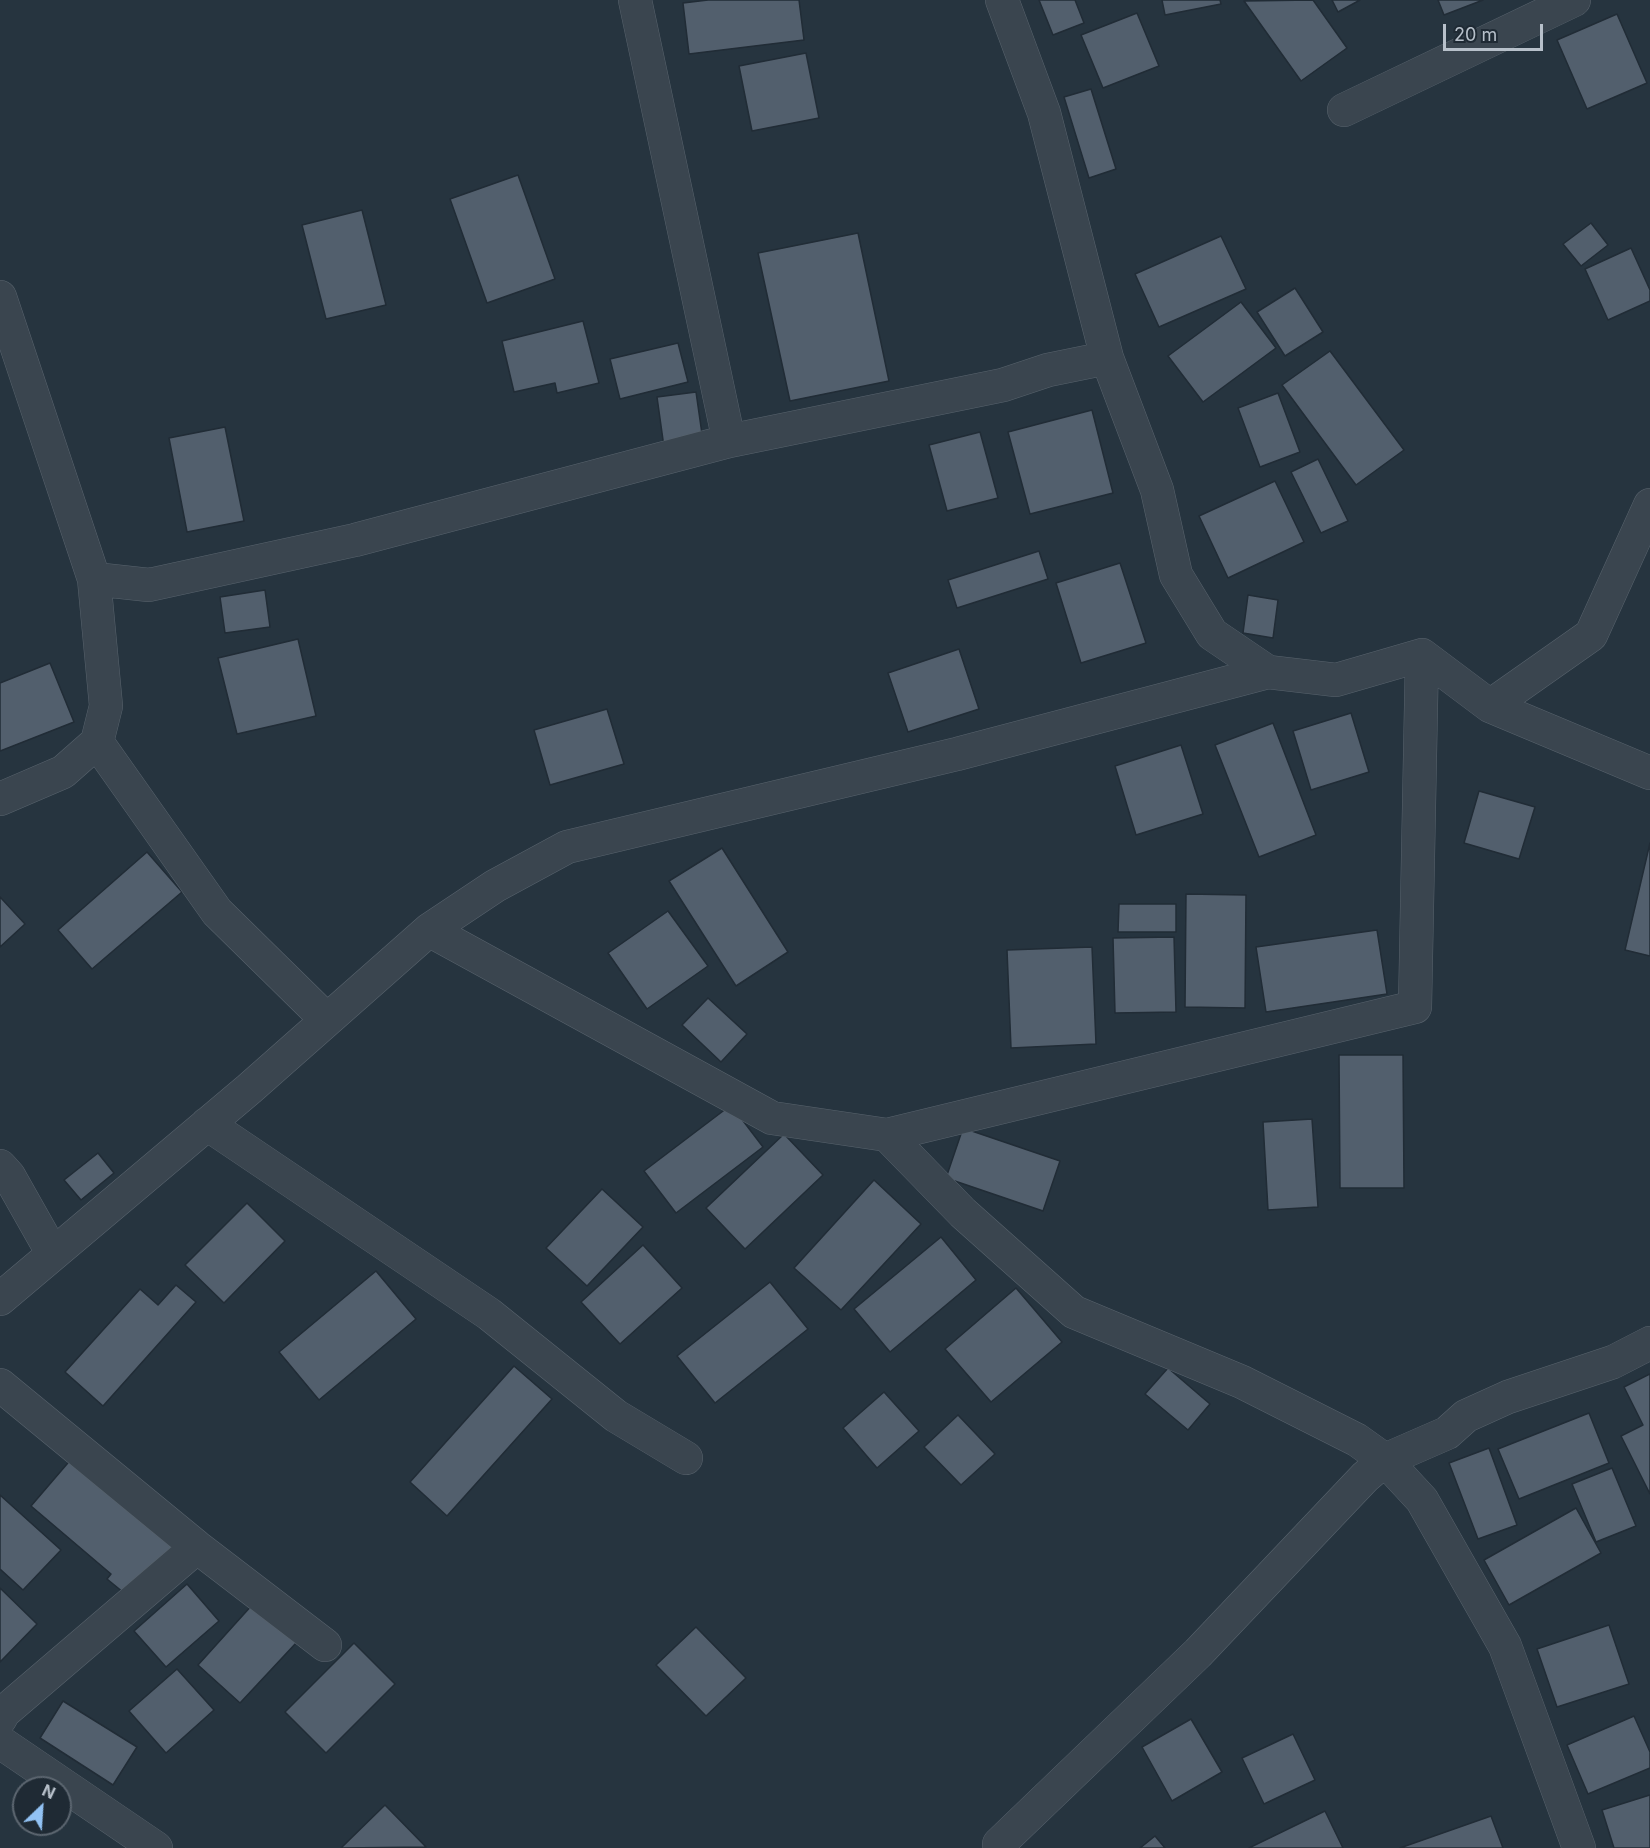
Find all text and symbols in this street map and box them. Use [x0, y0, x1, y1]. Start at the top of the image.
scale bar [1446, 12, 1546, 50]
text: 20 m [1454, 24, 1497, 45]
north arrow [12, 1776, 72, 1836]
text: N [39, 1780, 59, 1803]

